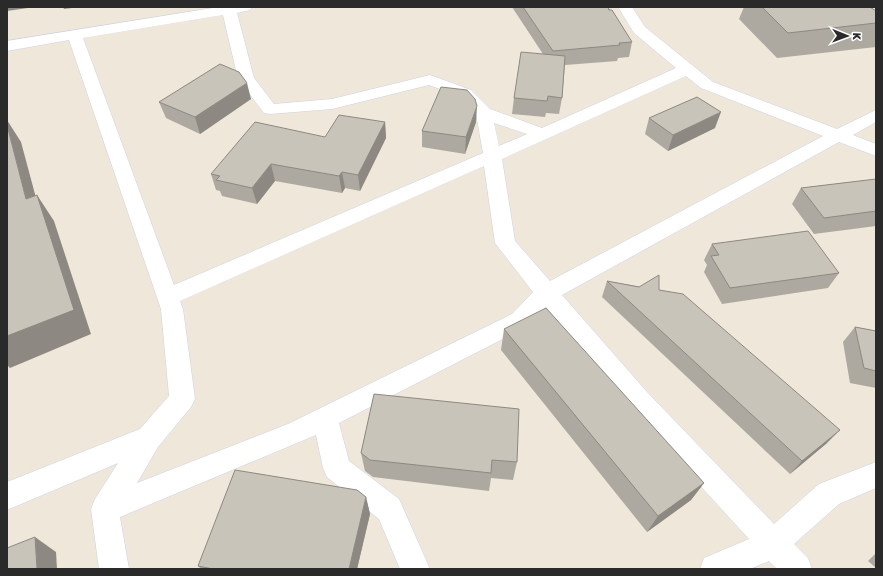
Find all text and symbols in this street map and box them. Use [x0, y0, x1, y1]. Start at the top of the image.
north arrow [827, 16, 867, 56]
text: K [850, 32, 863, 41]

